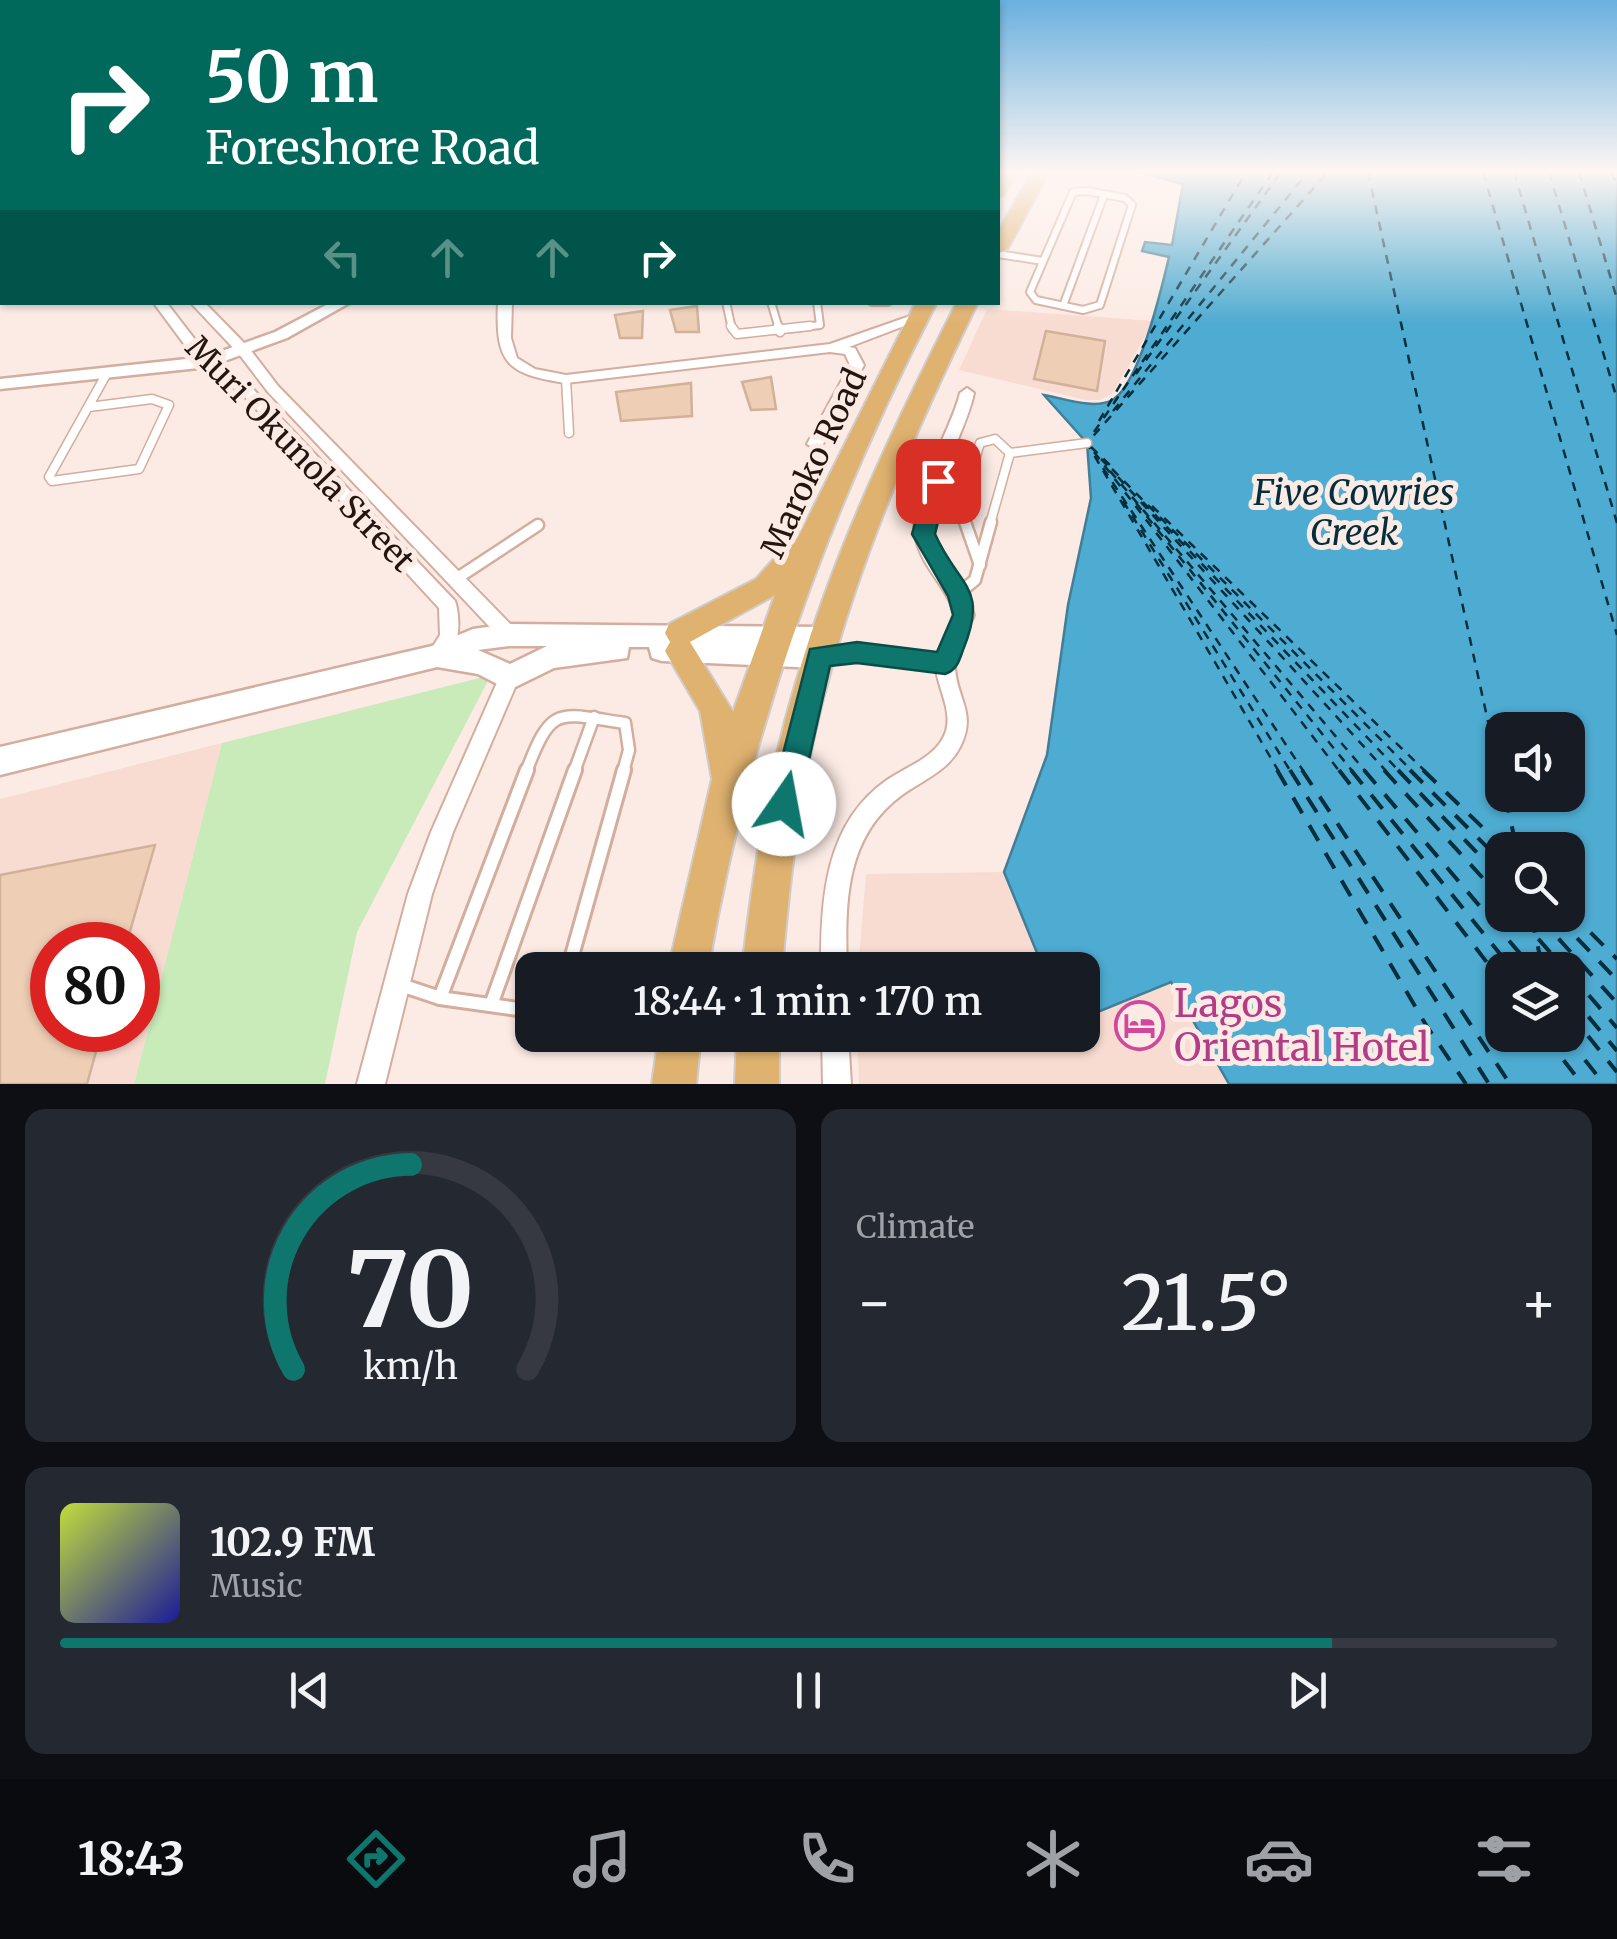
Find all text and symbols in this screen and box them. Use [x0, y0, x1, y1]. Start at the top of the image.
text: 50 m [205, 33, 378, 121]
icon: right [40, 40, 170, 170]
text: Foreshore Road [205, 120, 540, 176]
icon: left [315, 230, 370, 285]
icon: ahead [420, 230, 475, 285]
icon: ahead [525, 230, 580, 285]
icon: right [630, 230, 685, 285]
street label: Muri Okunola Street [177, 328, 423, 581]
street label: Maroko Road [753, 362, 875, 564]
pin [896, 439, 981, 524]
icon: arrive [911, 454, 966, 509]
water label: Five Cowries Creek [1253, 471, 1454, 555]
map controls [1485, 712, 1585, 1052]
button: sound [1485, 712, 1585, 812]
position arrow [732, 752, 836, 856]
button: search [1485, 832, 1585, 932]
speed limit sign: 80 [30, 922, 160, 1052]
button: layers [1485, 952, 1585, 1052]
text: 18:44 · 1 min · 170 m [633, 978, 982, 1025]
place label: Lagos Oriental Hotel [1174, 980, 1430, 1071]
hotel icon: Lagos Oriental Hotel [1113, 1000, 1165, 1052]
text: Climate [856, 1207, 974, 1247]
text: 70 [347, 1225, 474, 1355]
text: 21.5° [1121, 1256, 1292, 1350]
text: − [856, 1268, 893, 1337]
text: + [1520, 1268, 1557, 1337]
text: km/h [363, 1344, 458, 1389]
text: 102.9 FM [210, 1519, 375, 1566]
text: Music [210, 1566, 303, 1606]
icon: previous [282, 1663, 337, 1718]
icon: pause [781, 1663, 836, 1718]
icon: next [1280, 1663, 1335, 1718]
icon: directions [341, 1824, 411, 1894]
icon: music [567, 1824, 637, 1894]
icon: phone [792, 1824, 862, 1894]
icon: climate [1018, 1824, 1088, 1894]
icon: car [1244, 1824, 1314, 1894]
icon: filters [1469, 1824, 1539, 1894]
text: 18:43 [78, 1831, 185, 1887]

